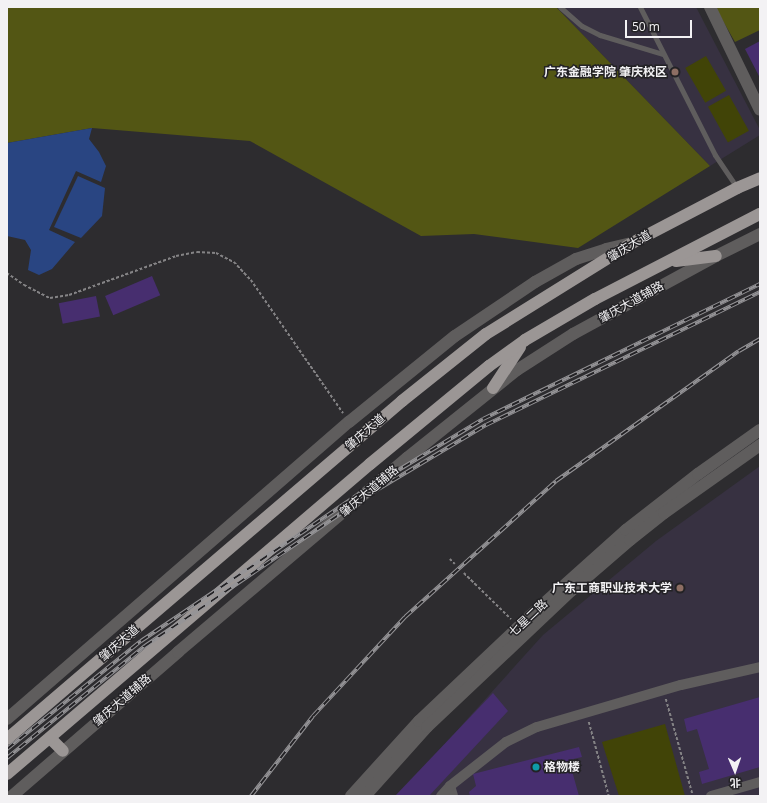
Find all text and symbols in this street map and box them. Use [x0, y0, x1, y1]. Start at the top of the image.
scale bar [627, 12, 694, 38]
text: 50 m [632, 18, 660, 35]
place label: 广东金融学院 肇庆校区 [544, 65, 667, 79]
marker: 广东金融学院 肇庆校区 [670, 67, 680, 77]
street label: 肇庆大道 [605, 227, 653, 265]
street label: 肇庆大道辅路 [596, 278, 666, 326]
street label: 肇庆大道 [342, 411, 388, 453]
street label: 肇庆大道辅路 [337, 462, 401, 520]
place label: 广东工商职业技术大学 [552, 581, 672, 595]
marker: 广东工商职业技术大学 [675, 583, 685, 593]
street label: 七星二路 [506, 596, 550, 640]
street label: 肇庆大道 [96, 622, 142, 664]
street label: 肇庆大道辅路 [90, 671, 154, 729]
north arrow [715, 751, 755, 791]
place label: 格物楼 [544, 760, 580, 774]
marker: 格物楼 [531, 762, 541, 772]
text: 北 [730, 776, 741, 791]

